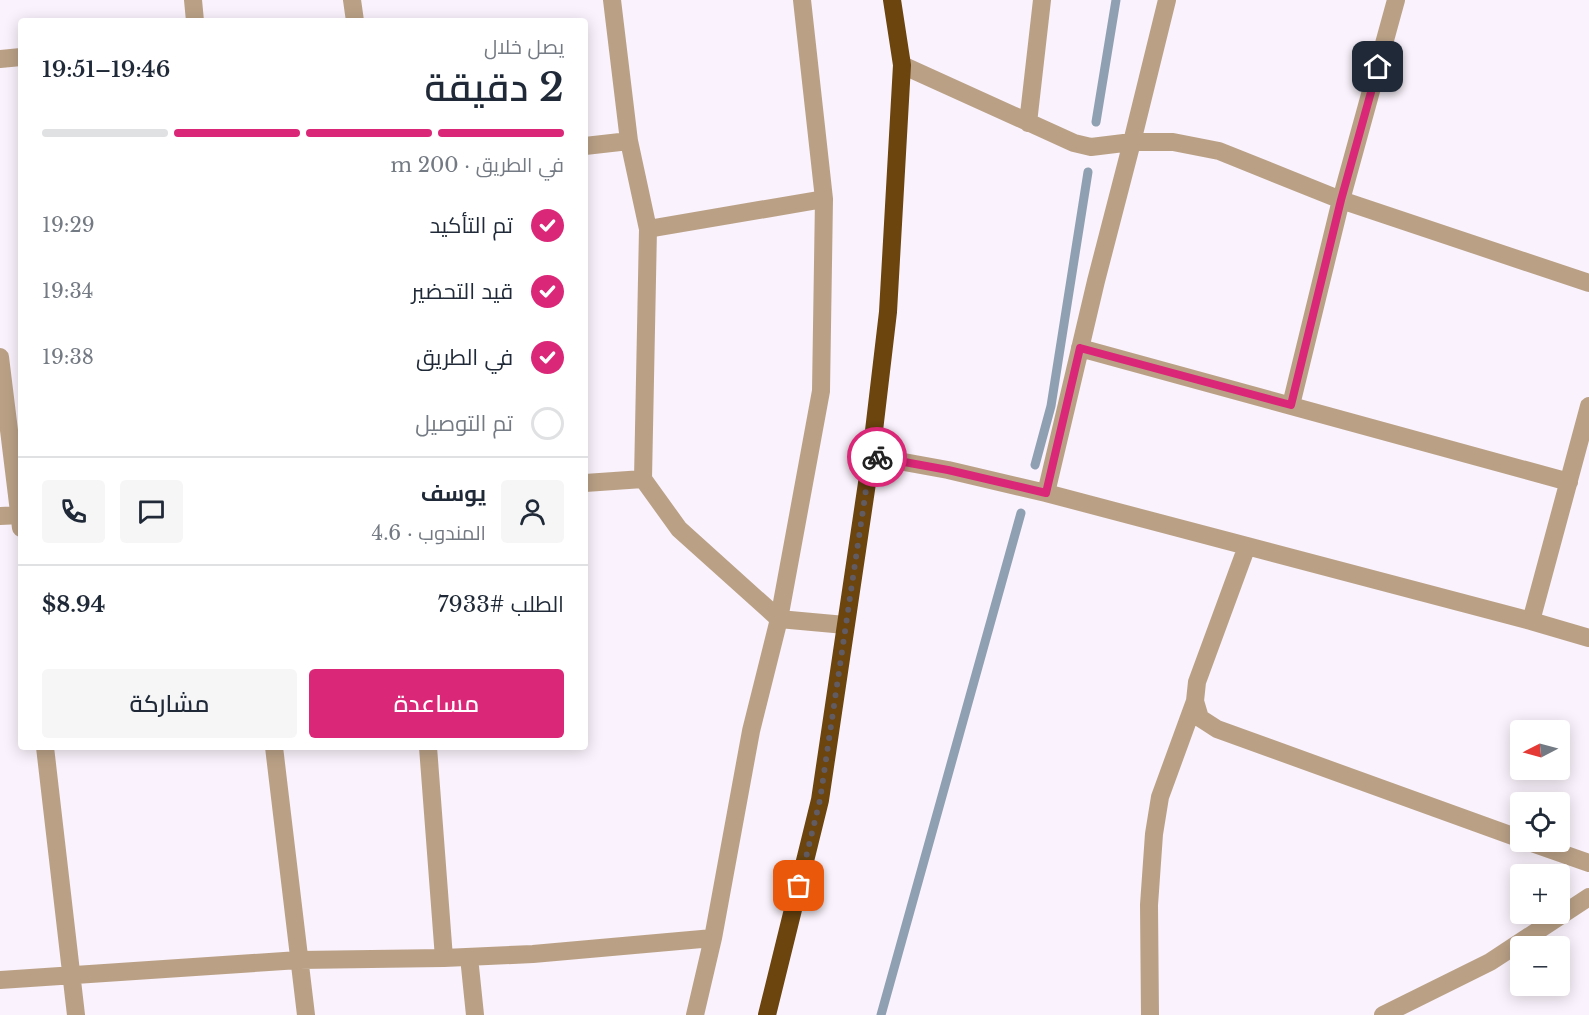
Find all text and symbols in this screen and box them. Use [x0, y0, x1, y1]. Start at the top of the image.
text: يصل خلال [484, 35, 564, 59]
pin [1352, 41, 1403, 92]
icon: home [1361, 50, 1394, 83]
text: 19:46–19:51 [42, 56, 170, 83]
text: 2 دقيقة [425, 63, 564, 112]
text: في الطريق · 200 m [390, 153, 564, 177]
icon: check [531, 209, 564, 242]
text: تم التأكيد [429, 212, 513, 239]
text: 19:29 [42, 213, 95, 237]
icon: check [531, 275, 564, 308]
text: قيد التحضير [412, 278, 513, 305]
text: 19:34 [42, 279, 94, 303]
icon: check [531, 341, 564, 374]
text: في الطريق [416, 344, 513, 371]
text: 19:38 [42, 345, 94, 369]
text: تم التوصيل [415, 410, 513, 437]
courier [847, 427, 907, 487]
icon: bike [861, 441, 894, 474]
button: phone [42, 480, 105, 543]
button: chat [120, 480, 183, 543]
text: يوسف [421, 480, 486, 507]
button: person [501, 480, 564, 543]
text: المندوب · 4.6 [372, 521, 486, 545]
text: $8.94 [42, 591, 105, 618]
text: الطلب #7933 [438, 591, 564, 618]
button: مشاركة [42, 669, 297, 738]
button: مساعدة [309, 669, 564, 738]
north arrow [1510, 720, 1570, 780]
map controls [1510, 720, 1570, 996]
button: locate [1510, 792, 1570, 852]
pin [773, 860, 824, 911]
button: + [1510, 864, 1570, 924]
icon: bag [782, 869, 815, 902]
button: − [1510, 936, 1570, 996]

